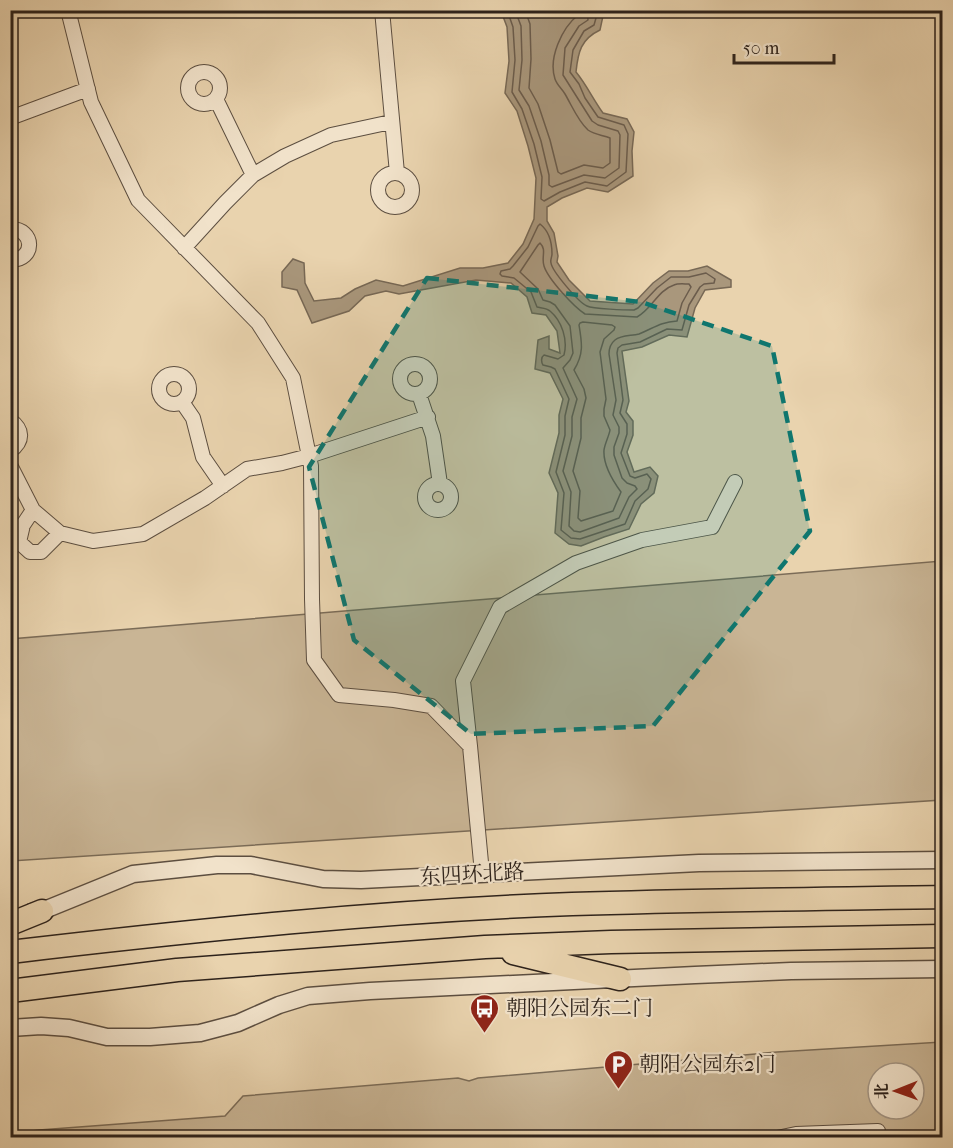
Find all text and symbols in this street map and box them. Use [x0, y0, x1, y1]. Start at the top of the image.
scale bar [734, 27, 834, 65]
text: 50 m [743, 38, 780, 59]
street label: 东四环北路 [419, 859, 525, 889]
bus stop icon: 朝阳公园东二门 [469, 992, 501, 1034]
place label: 朝阳公园东二门 [506, 996, 653, 1020]
parking icon: 朝阳公园东2门 [602, 1048, 634, 1090]
place label: 朝阳公园东2门 [639, 1052, 776, 1076]
north arrow [866, 1061, 926, 1121]
text: 北 [872, 1083, 891, 1099]

